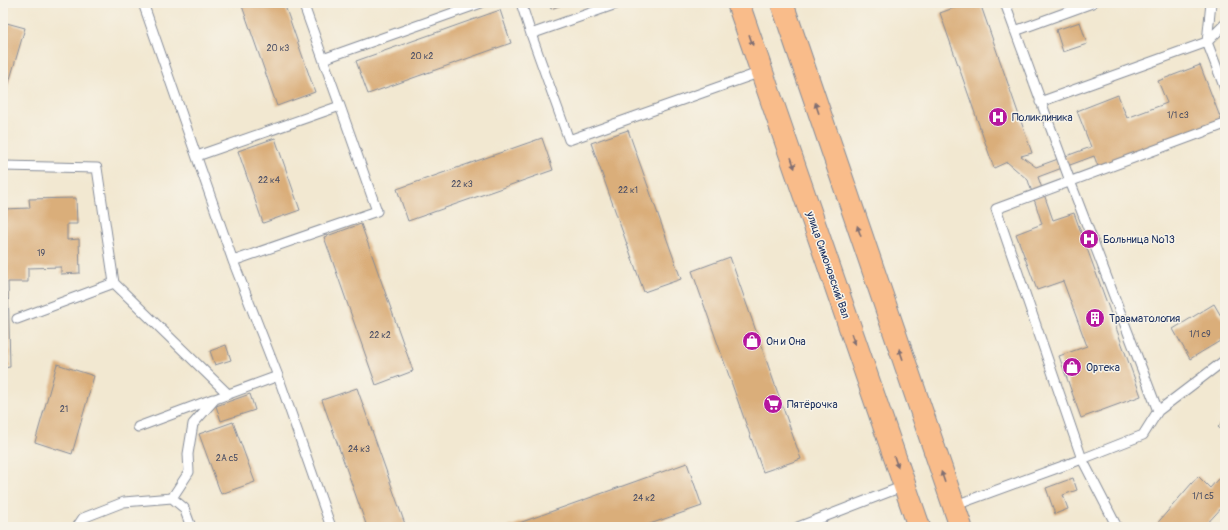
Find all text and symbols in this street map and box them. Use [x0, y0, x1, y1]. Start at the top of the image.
one-way arrow [748, 34, 754, 46]
house number: 20 к3 [267, 43, 289, 54]
house number: 20 к2 [411, 51, 433, 62]
one-way arrow [814, 102, 820, 114]
hospital icon: Поликлиника [987, 106, 1009, 128]
house number: 1/1 с3 [1167, 110, 1189, 121]
place label: Поликлиника [1012, 111, 1073, 124]
one-way arrow [790, 157, 796, 169]
house number: 22 к4 [258, 175, 281, 186]
house number: 22 к3 [451, 179, 473, 190]
house number: 22 к1 [618, 185, 638, 196]
street label: улица Симоновский Вал [803, 209, 853, 320]
one-way arrow [856, 225, 862, 237]
hospital icon: Больница №13 [1078, 228, 1100, 250]
place label: Больница №13 [1103, 233, 1175, 246]
house number: 19 [37, 248, 45, 259]
building icon: Травматология [1084, 307, 1106, 329]
place label: Травматология [1109, 312, 1180, 325]
house number: 1/1 с9 [1189, 329, 1211, 340]
house number: 22 к2 [369, 330, 391, 341]
shop icon: Он и Она [741, 330, 763, 352]
one-way arrow [851, 333, 857, 345]
place label: Он и Она [766, 335, 806, 348]
one-way arrow [898, 348, 904, 360]
shop icon: Ортека [1061, 356, 1083, 378]
place label: Ортека [1086, 361, 1120, 374]
supermarket icon: Пятёрочка [762, 393, 784, 415]
place label: Пятёрочка [787, 398, 838, 411]
house number: 21 [60, 404, 68, 415]
house number: 24 к3 [348, 444, 370, 455]
house number: 2А с5 [216, 453, 238, 464]
one-way arrow [893, 456, 899, 468]
one-way arrow [940, 471, 946, 483]
house number: 1/1 с5 [1192, 491, 1214, 502]
house number: 24 к2 [633, 493, 655, 504]

